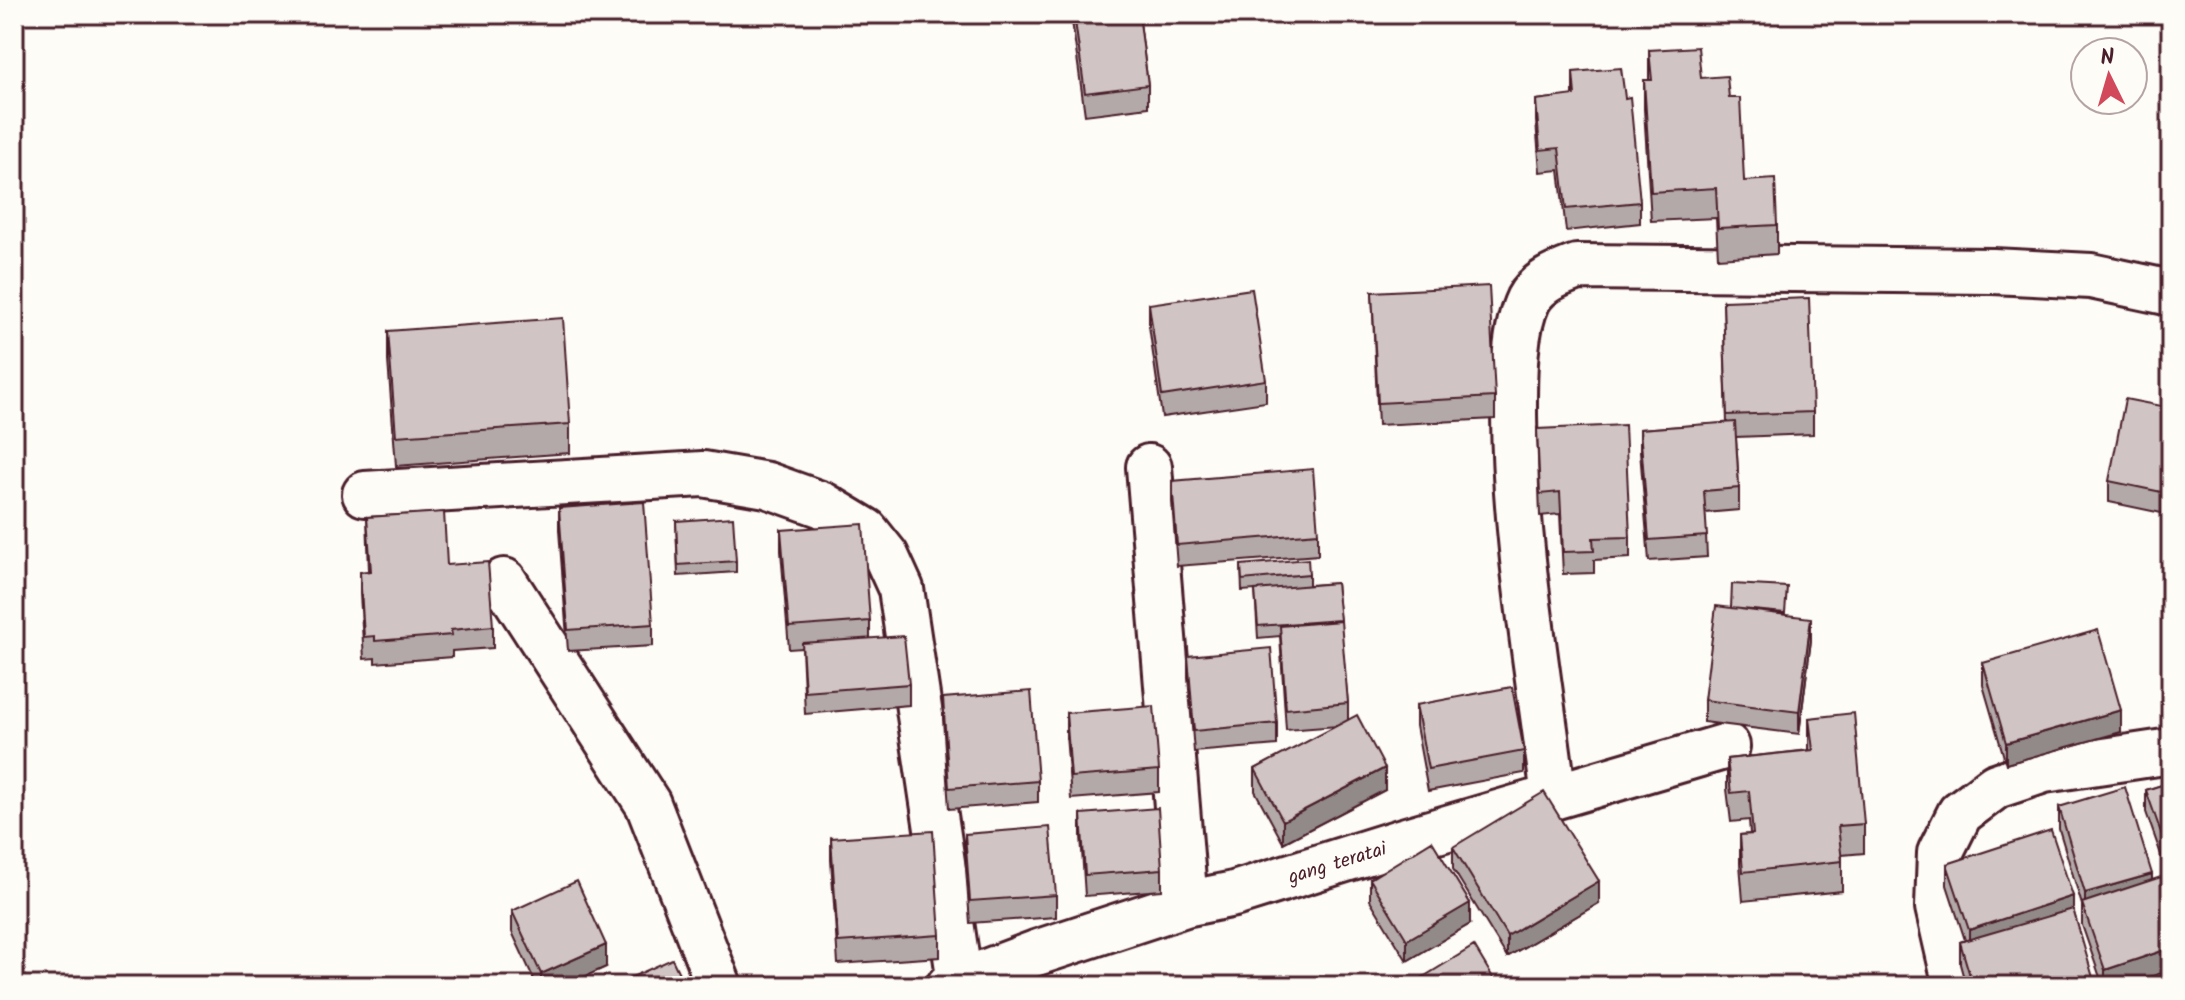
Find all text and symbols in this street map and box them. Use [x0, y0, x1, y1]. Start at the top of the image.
north arrow [2069, 36, 2149, 116]
text: N [2099, 41, 2116, 77]
street label: gang teratai [1283, 833, 1392, 894]

